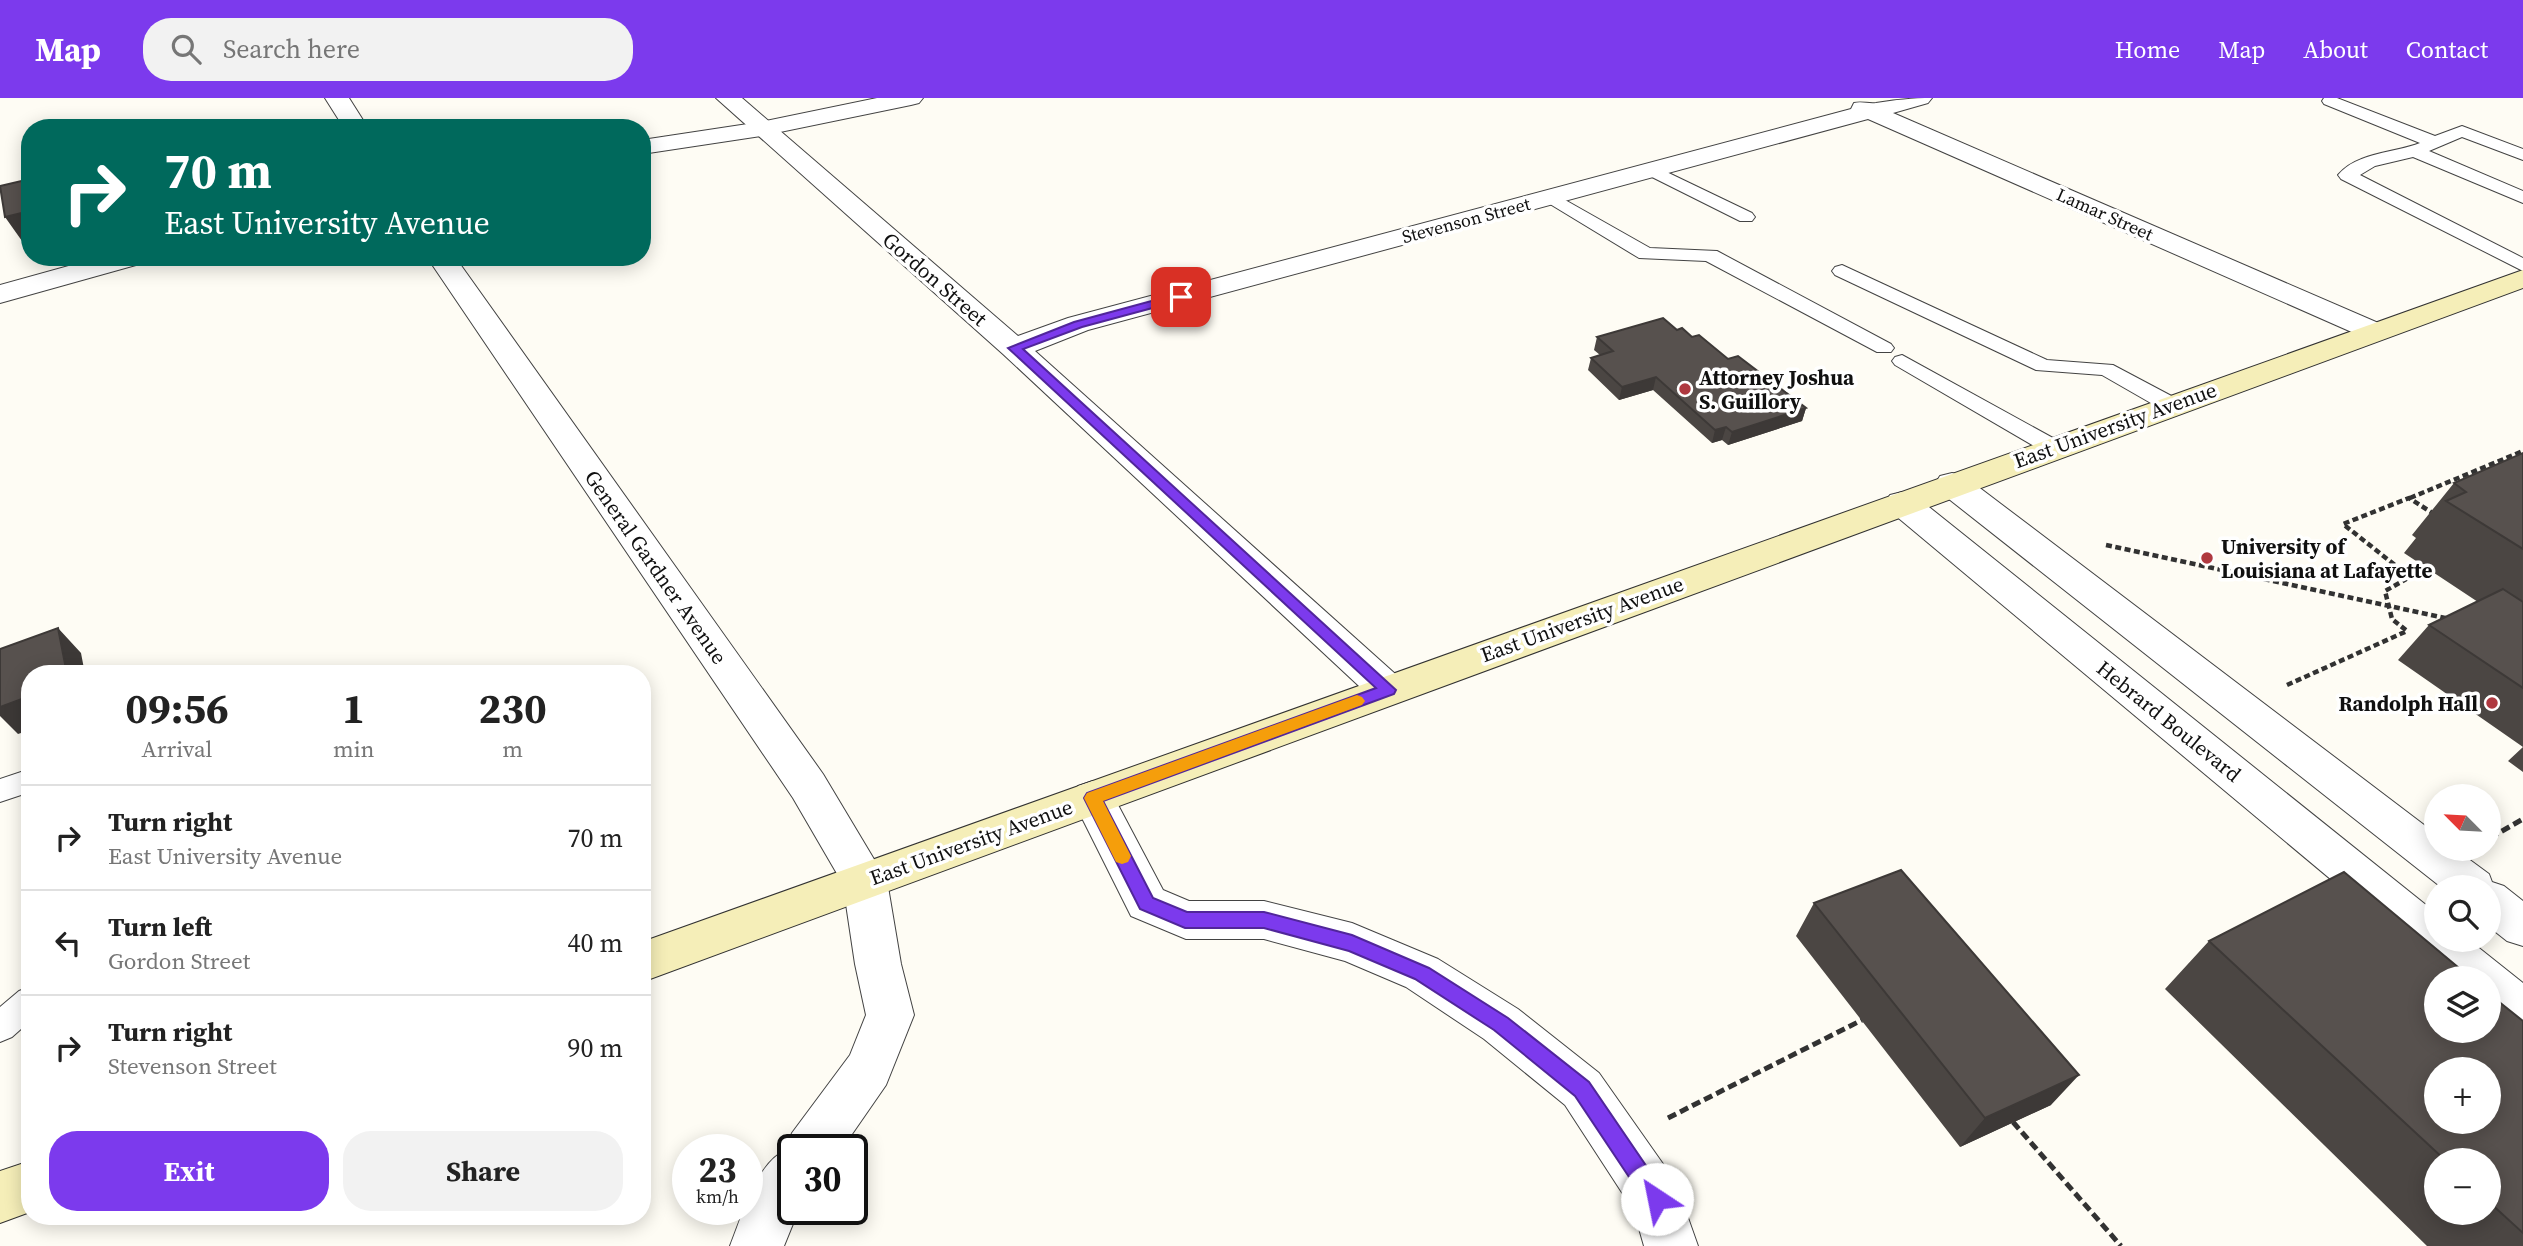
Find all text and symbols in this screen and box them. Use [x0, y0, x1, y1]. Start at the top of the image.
search box [143, 18, 633, 81]
text: Map [35, 27, 101, 72]
icon: search [167, 30, 205, 68]
text: Search here [223, 31, 360, 67]
text: Home [2115, 33, 2180, 66]
text: Map [2218, 33, 2265, 66]
text: About [2303, 33, 2368, 66]
text: Contact [2406, 33, 2488, 66]
text: 70 m [164, 137, 272, 204]
icon: right [49, 147, 140, 238]
street label: Lamar Street [2053, 182, 2157, 247]
street label: Stevenson Street [1399, 191, 1533, 249]
text: East University Avenue [164, 201, 490, 245]
street label: Gordon Street [876, 225, 994, 333]
pin [1151, 267, 1211, 327]
icon: arrive [1162, 278, 1200, 316]
place label: Attorney Joshua S. Guillory [1699, 363, 1855, 416]
street label: East University Avenue [2010, 375, 2220, 475]
marker: Attorney Joshua S. Guillory [1677, 381, 1693, 397]
street label: General Gardner Avenue [578, 464, 734, 670]
place label: University of Louisiana at Lafayette [2221, 532, 2432, 585]
marker: University of Louisiana at Lafayette [2199, 550, 2215, 566]
street label: East University Avenue [1477, 569, 1687, 669]
street label: Hebrard Boulevard [2091, 654, 2248, 788]
text: 09:56 [125, 679, 229, 737]
text: 1 [342, 679, 365, 737]
text: 230 [479, 679, 547, 737]
place label: Randolph Hall [2338, 689, 2478, 718]
marker: Randolph Hall [2484, 695, 2500, 711]
text: Arrival [141, 733, 212, 765]
text: min [333, 733, 374, 765]
text: m [502, 733, 523, 765]
north arrow [2424, 784, 2501, 861]
map controls [2424, 784, 2501, 1225]
street label: East University Avenue [866, 792, 1076, 892]
text: Turn right [108, 804, 232, 840]
icon: right [49, 819, 87, 857]
text: 70 m [568, 820, 623, 856]
text: East University Avenue [108, 840, 342, 872]
button: search [2424, 875, 2501, 952]
text: Turn left [108, 909, 212, 945]
icon: left [49, 924, 87, 962]
text: 40 m [568, 925, 623, 961]
text: Gordon Street [108, 945, 250, 977]
button: layers [2424, 966, 2501, 1043]
text: Turn right [108, 1014, 232, 1050]
icon: right [49, 1029, 87, 1067]
text: 90 m [568, 1030, 623, 1066]
text: Stevenson Street [108, 1050, 277, 1082]
button: + [2424, 1057, 2501, 1134]
button: Exit [49, 1131, 329, 1211]
button: Share [343, 1131, 623, 1211]
speed limit sign: 30 [777, 1134, 868, 1225]
text: 23 [699, 1146, 736, 1194]
button: − [2424, 1148, 2501, 1225]
position arrow [1620, 1162, 1694, 1236]
text: km/h [696, 1184, 739, 1209]

